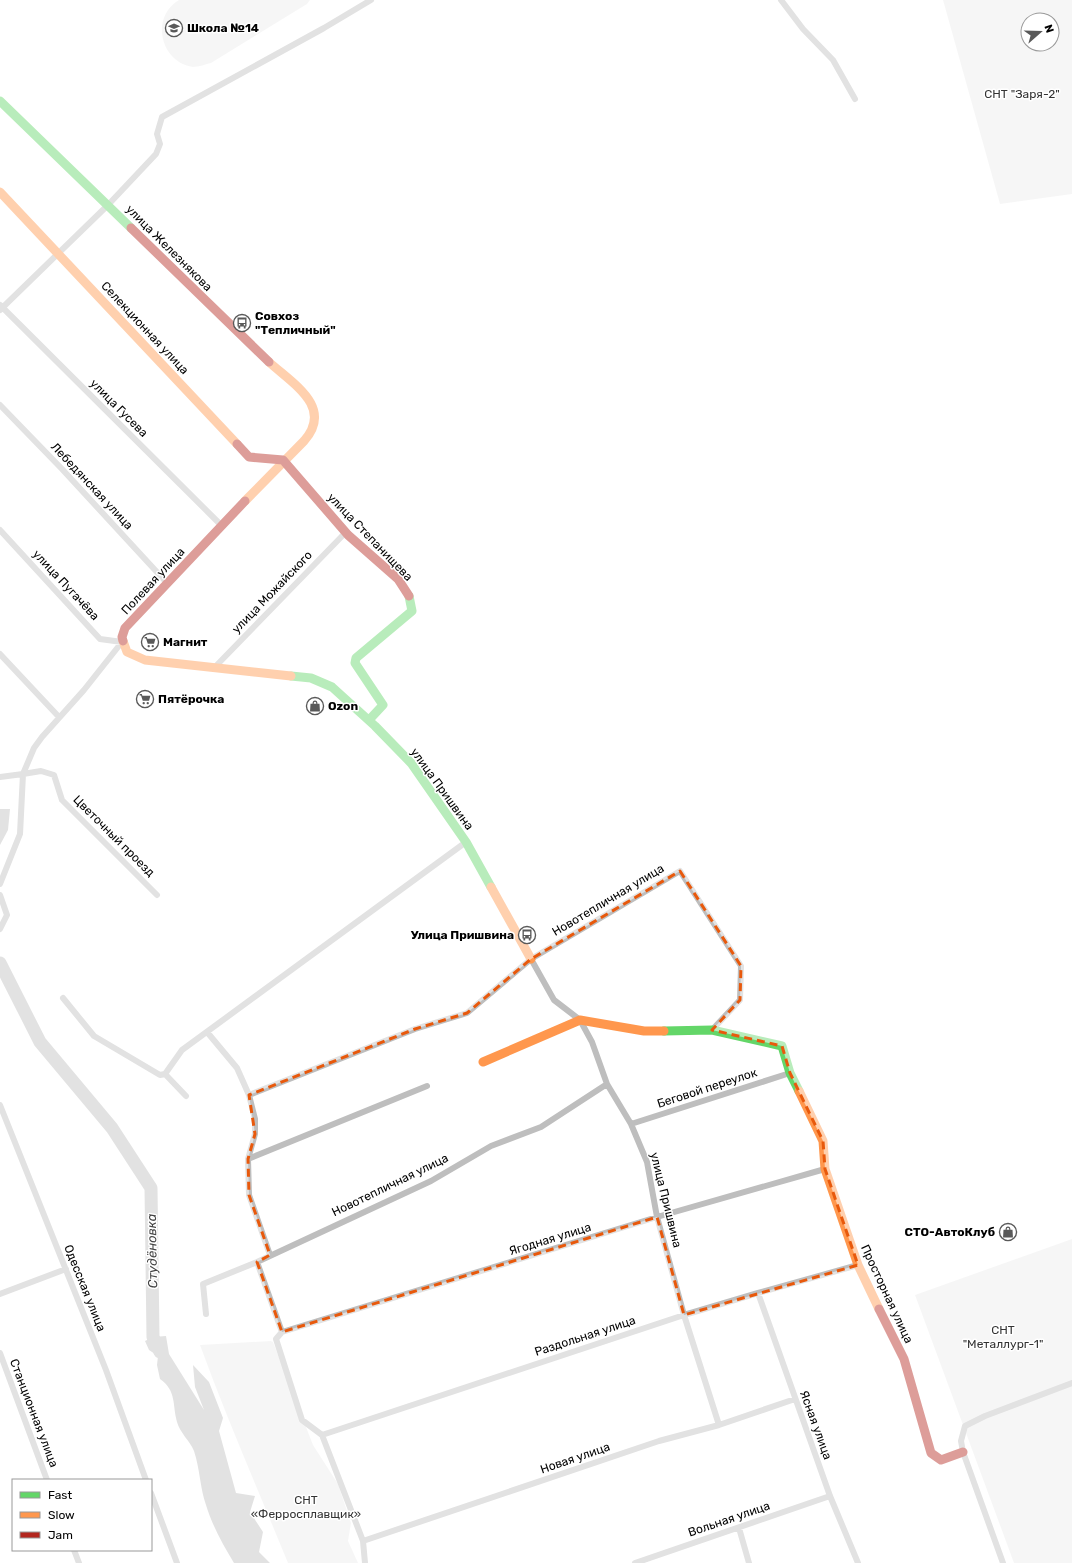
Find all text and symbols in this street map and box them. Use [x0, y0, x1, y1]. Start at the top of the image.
north arrow [1020, 12, 1060, 52]
school or university icon: Школа №14 [164, 18, 184, 38]
place label: Школа №14 [187, 21, 259, 35]
text: N [1041, 23, 1056, 35]
park label: СНТ "Заря-2" [984, 87, 1060, 101]
street label: улица Железнякова [123, 202, 215, 294]
street label: Селекционная улица [98, 279, 192, 377]
place label: Совхоз "Тепличный" [255, 309, 336, 337]
bus stop icon: Совхоз "Тепличный" [232, 313, 252, 333]
street label: улица Гусева [87, 376, 151, 440]
street label: Лебедянская улица [48, 440, 136, 532]
street label: улица Степанищева [325, 490, 415, 584]
street label: Полевая улица [118, 545, 188, 617]
street label: улица Пугачёва [30, 547, 102, 623]
street label: улица Можайского [229, 548, 315, 636]
supermarket icon: Магнит [140, 632, 160, 652]
place label: Магнит [163, 635, 208, 649]
supermarket icon: Пятёрочка [135, 689, 155, 709]
place label: Пятёрочка [158, 692, 224, 706]
shop icon: Ozon [305, 696, 325, 716]
place label: Ozon [328, 699, 358, 713]
street label: улица Пришвина [408, 745, 476, 833]
street label: Цветочный проезд [70, 792, 158, 880]
street label: Новотепличная улица [550, 861, 666, 939]
bus stop icon: Улица Пришвина [517, 925, 537, 945]
place label: Улица Пришвина [411, 928, 514, 942]
street label: Беговой переулок [655, 1065, 759, 1111]
street label: Новотепличная улица [329, 1151, 451, 1219]
street label: улица Пришвина [647, 1151, 685, 1249]
water label: Студёновка [144, 1213, 160, 1288]
street label: Ягодная улица [507, 1220, 593, 1258]
shop icon: СТО-АвтоКлуб [998, 1222, 1018, 1242]
place label: СТО-АвтоКлуб [905, 1225, 995, 1239]
street label: Просторная улица [858, 1242, 916, 1346]
street label: Одесская улица [61, 1243, 109, 1333]
street label: Раздольная улица [533, 1313, 637, 1359]
park label: СНТ "Металлург-1" [963, 1323, 1043, 1351]
street label: Станционная улица [7, 1357, 61, 1469]
street label: Ясная улица [797, 1389, 835, 1461]
street label: Новая улица [538, 1440, 612, 1476]
legend [12, 1479, 152, 1551]
text: Fast [48, 1488, 72, 1502]
park label: СНТ «Ферросплавщик» [251, 1493, 361, 1521]
street label: Вольная улица [686, 1498, 772, 1540]
text: Slow [48, 1508, 75, 1522]
text: Jam [48, 1528, 73, 1542]

